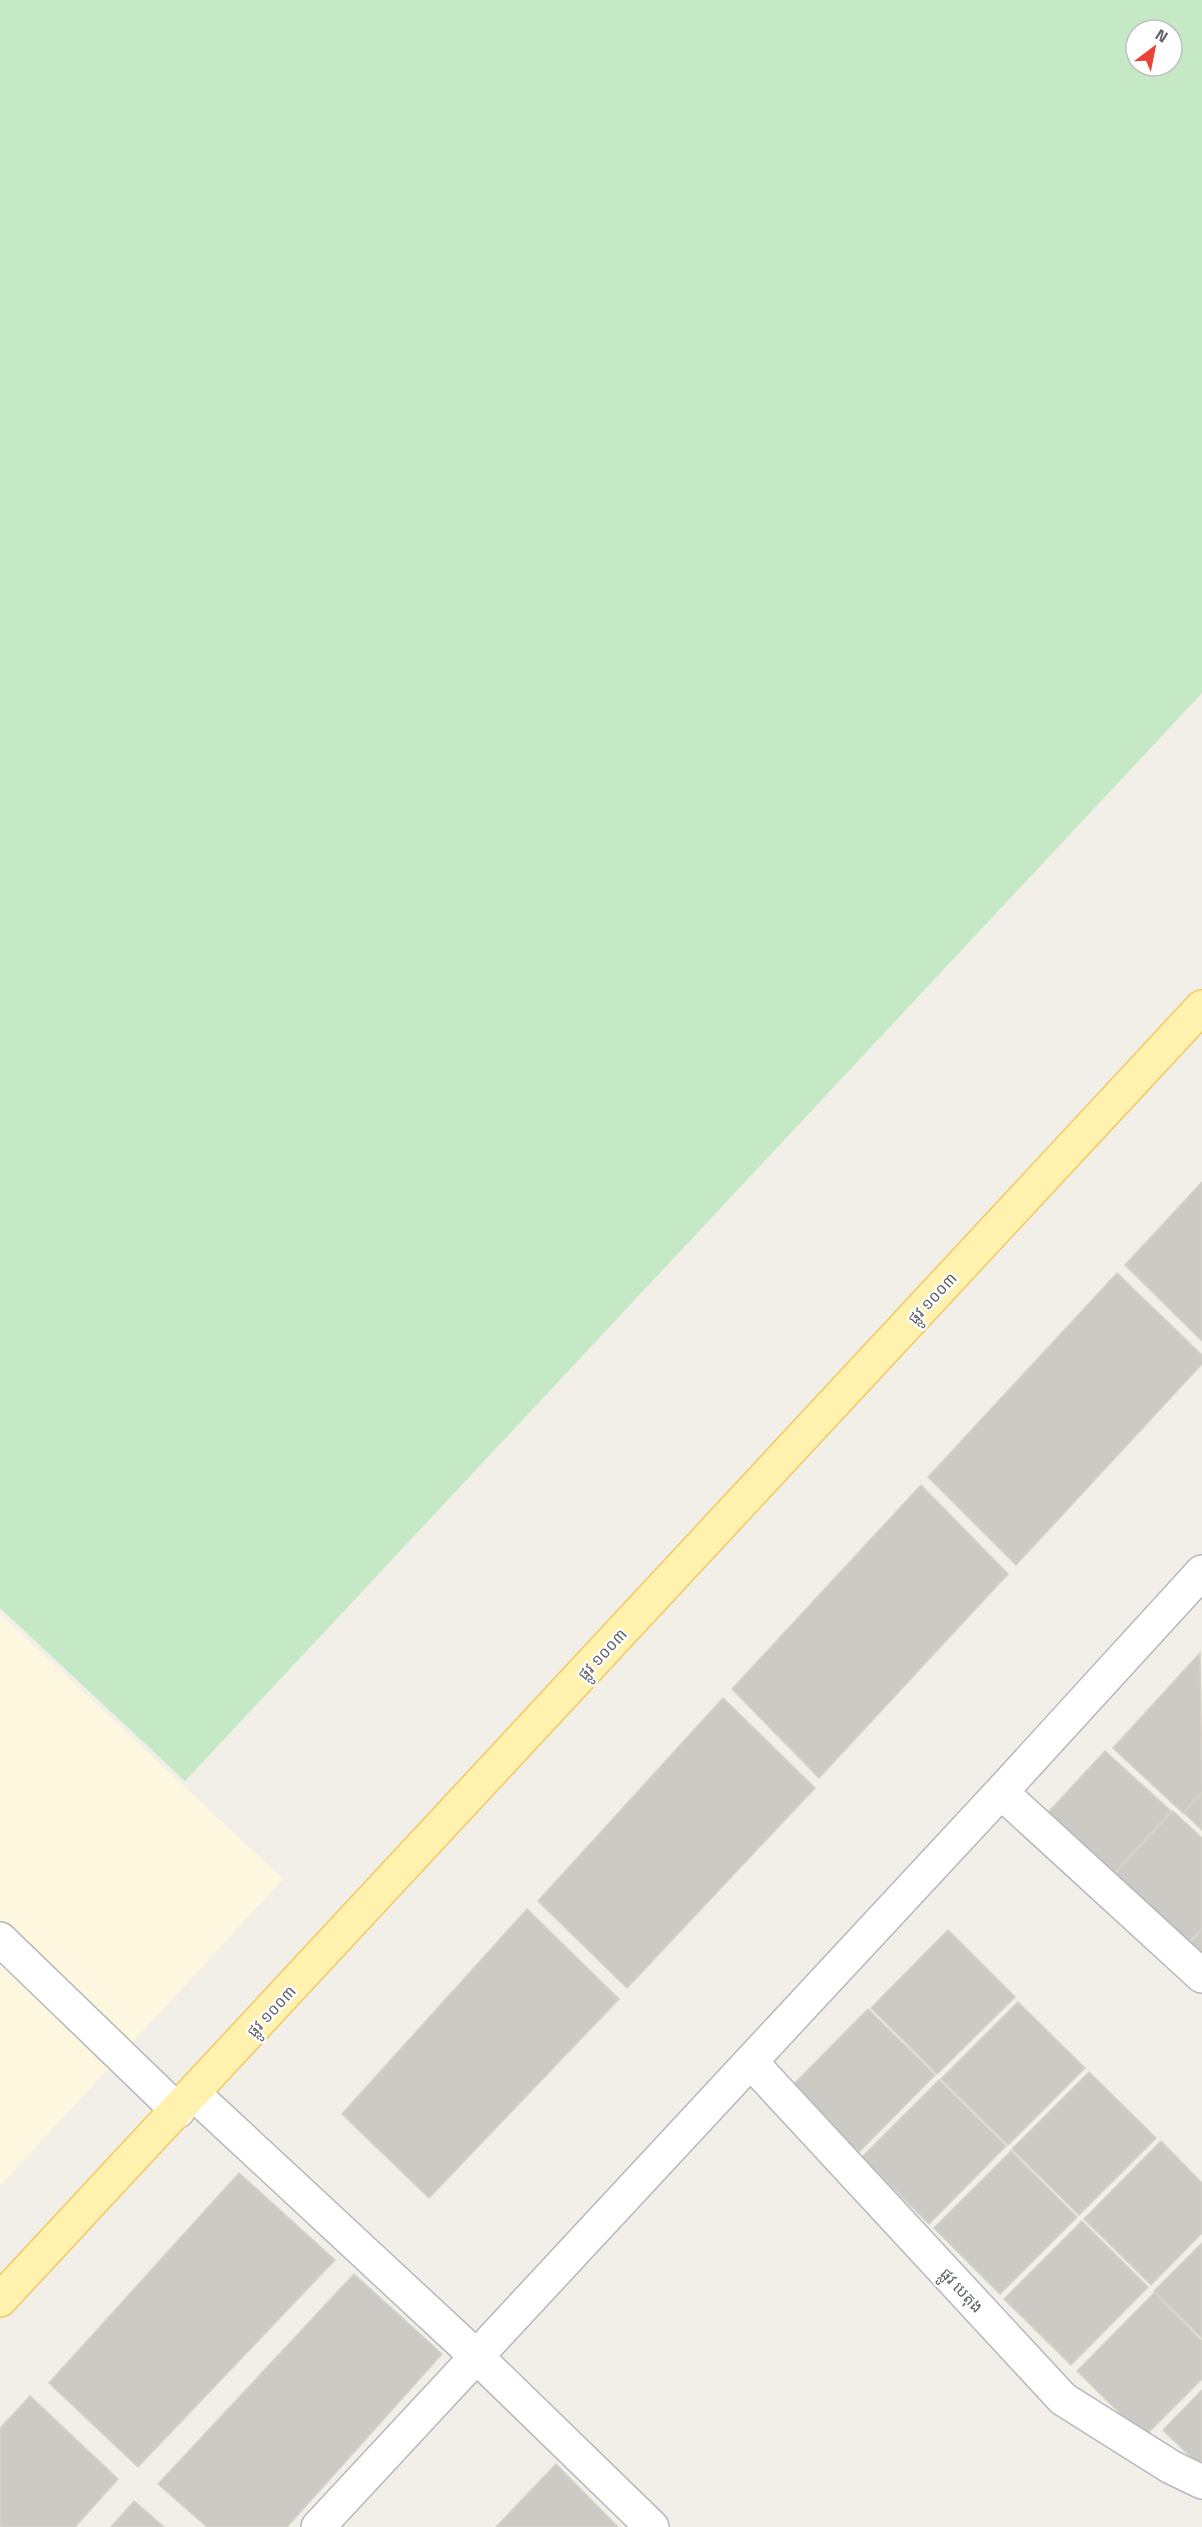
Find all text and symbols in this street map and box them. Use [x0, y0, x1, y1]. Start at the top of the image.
north arrow [1124, 18, 1184, 78]
text: N [1151, 22, 1173, 48]
street label: ផ្លូវ ១០០៣ [902, 1267, 964, 1331]
street label: ផ្លូវ ១០០៣ [572, 1623, 634, 1687]
street label: ផ្លូវ ១០០៣ [241, 1980, 303, 2044]
street label: ផ្លូវ បេតុង [933, 2262, 989, 2320]

